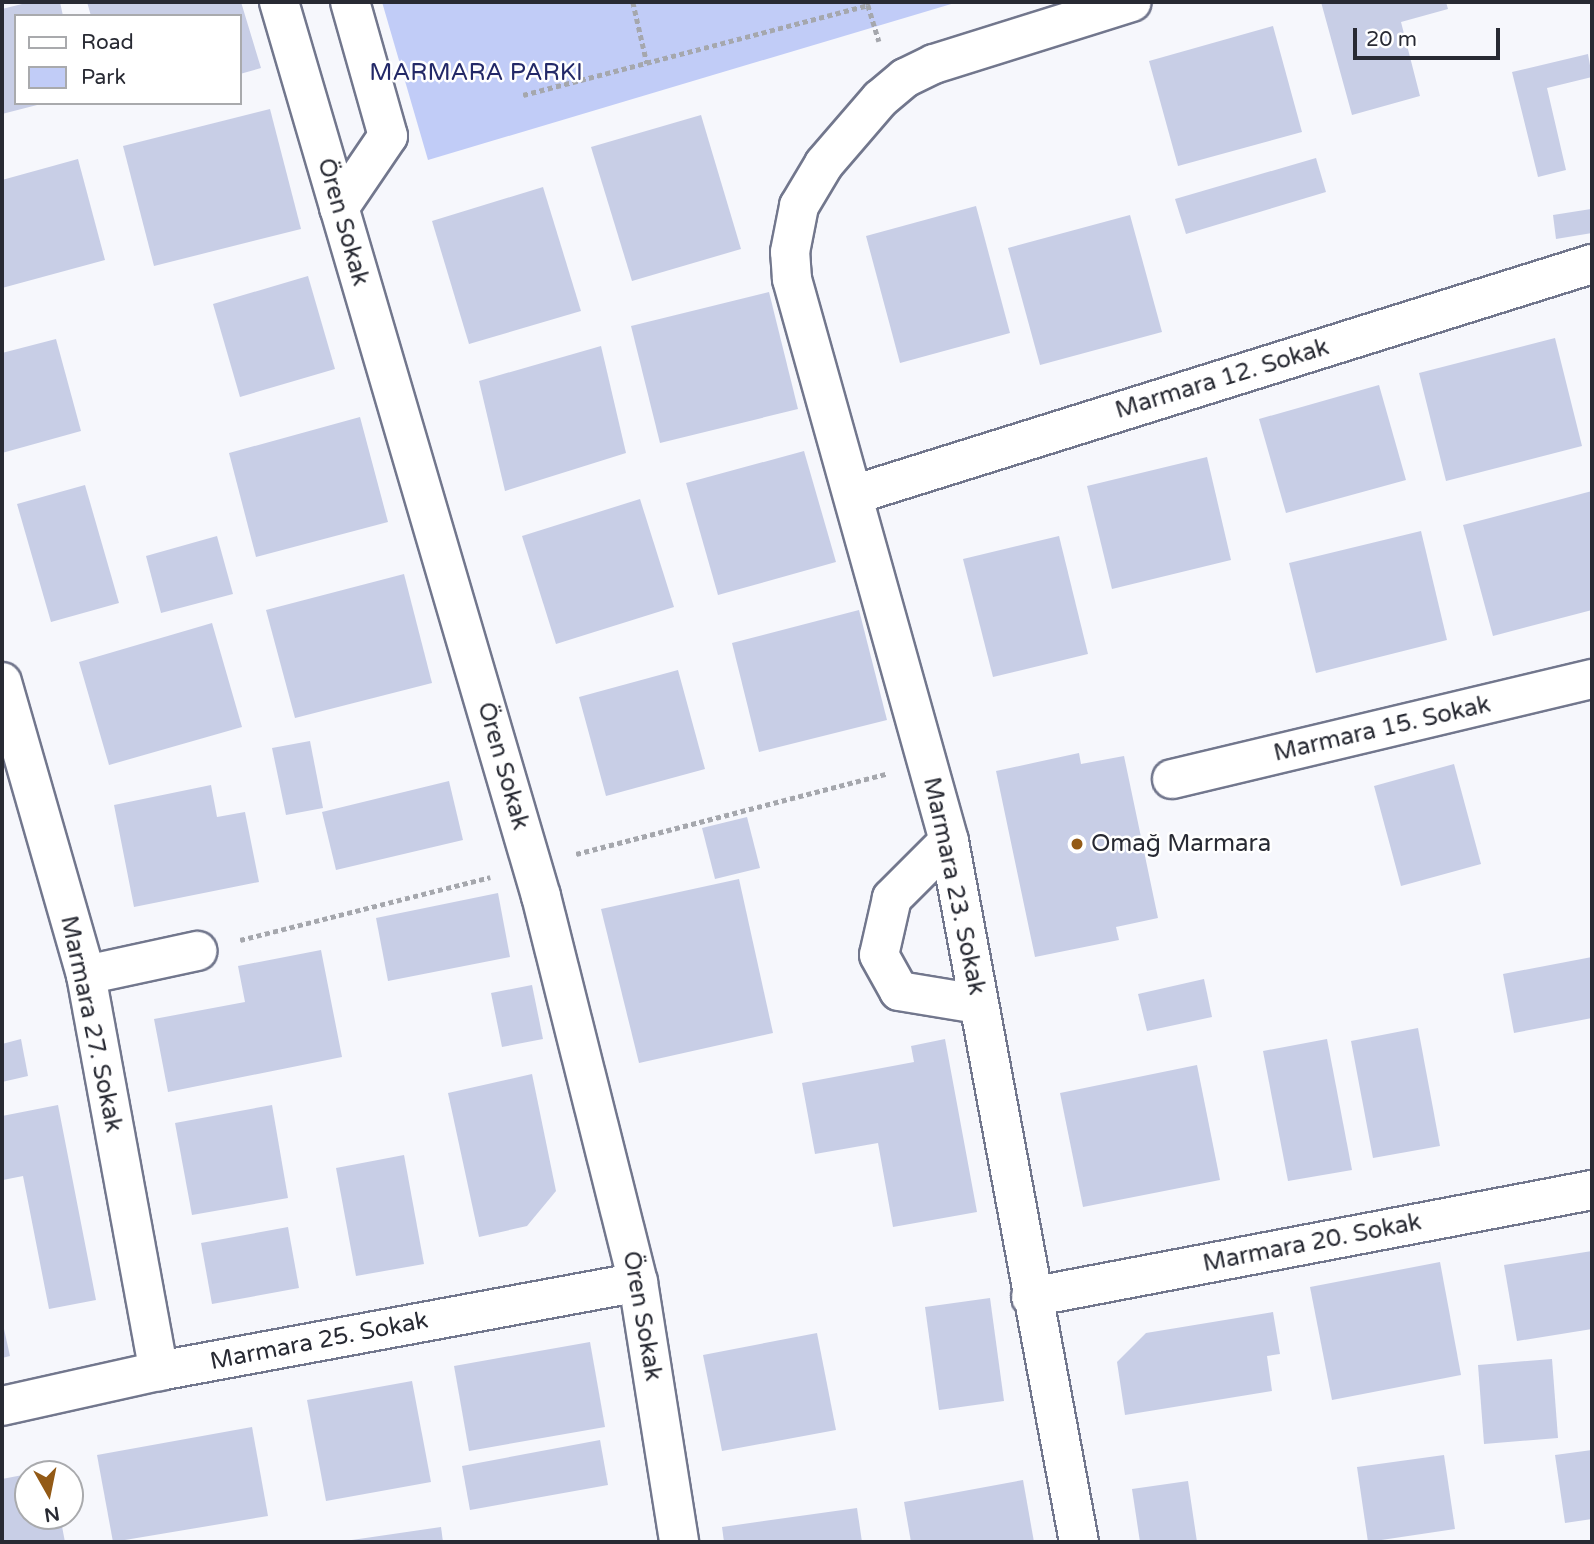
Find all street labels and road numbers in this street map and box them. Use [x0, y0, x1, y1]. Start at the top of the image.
street label: Ören Sokak [311, 155, 375, 289]
street label: Marmara 12. Sokak [1112, 333, 1332, 425]
street label: Marmara 15. Sokak [1271, 690, 1493, 768]
street label: Ören Sokak [471, 699, 535, 833]
street label: Marmara 23. Sokak [917, 775, 991, 997]
street label: Marmara 27. Sokak [54, 913, 128, 1135]
street label: Marmara 20. Sokak [1200, 1208, 1424, 1278]
street label: Ören Sokak [616, 1249, 668, 1383]
street label: Marmara 25. Sokak [208, 1306, 430, 1376]

